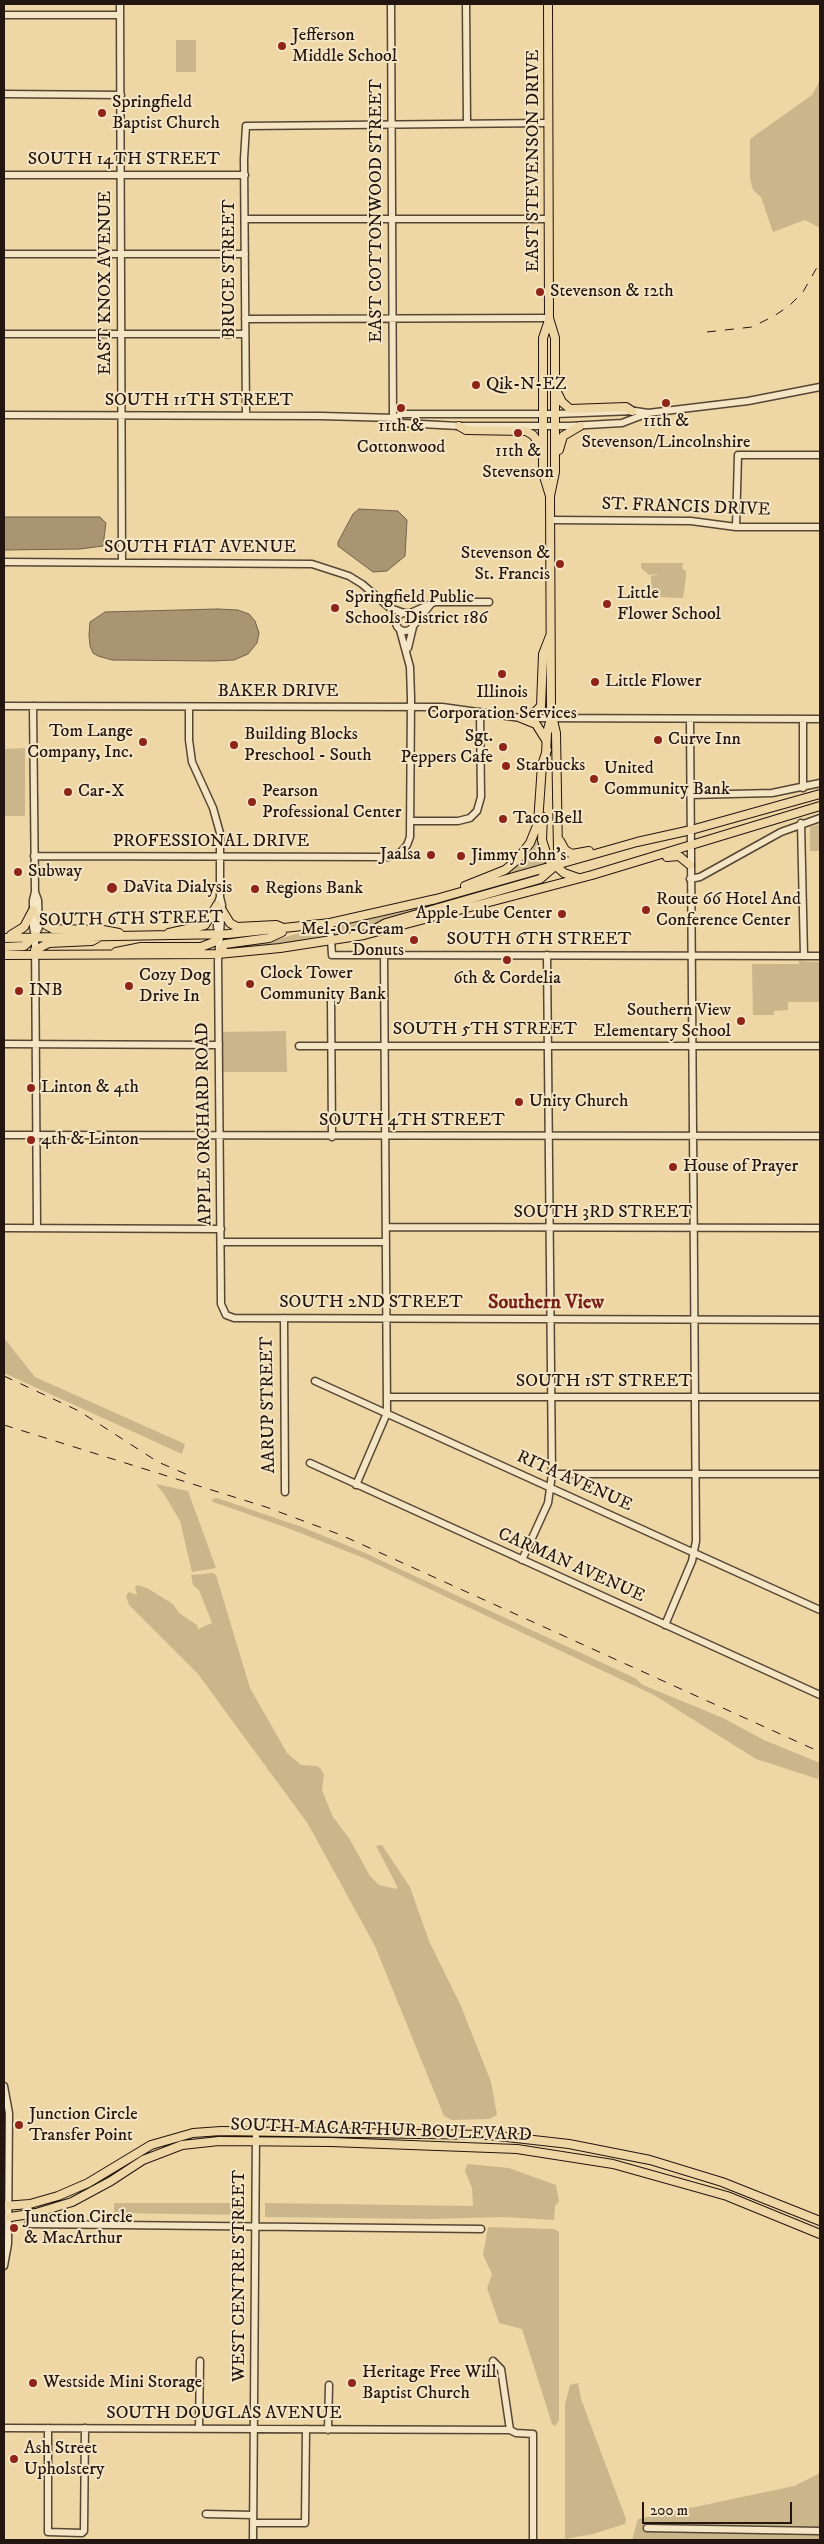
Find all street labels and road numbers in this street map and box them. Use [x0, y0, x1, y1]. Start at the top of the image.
street label: EAST STEVENSON DRIVE [523, 49, 545, 273]
street label: EAST COTTONWOOD STREET [366, 79, 388, 343]
street label: SOUTH 14TH STREET [28, 149, 220, 171]
street label: EAST KNOX AVENUE [95, 191, 117, 375]
street label: BRUCE STREET [219, 199, 241, 339]
street label: SOUTH 11TH STREET [105, 390, 293, 412]
street label: ST. FRANCIS DRIVE [601, 494, 771, 522]
street label: SOUTH FIAT AVENUE [104, 537, 296, 559]
street label: BAKER DRIVE [218, 681, 338, 703]
street label: PROFESSIONAL DRIVE [113, 831, 309, 853]
street label: SOUTH 6TH STREET [38, 908, 224, 932]
street label: SOUTH 6TH STREET [447, 929, 631, 951]
street label: SOUTH 5TH STREET [393, 1019, 577, 1041]
street label: APPLE ORCHARD ROAD [192, 1022, 218, 1226]
street label: SOUTH 4TH STREET [319, 1110, 505, 1132]
street label: SOUTH 3RD STREET [514, 1202, 692, 1224]
street label: SOUTH 2ND STREET [279, 1292, 463, 1314]
street label: AARUP STREET [257, 1336, 281, 1474]
street label: SOUTH 1ST STREET [516, 1371, 692, 1393]
street label: RITA AVENUE [513, 1447, 635, 1517]
street label: CARMAN AVENUE [494, 1524, 648, 1608]
street label: SOUTH MACARTHUR BOULEVARD [230, 2115, 532, 2147]
street label: WEST CENTRE STREET [229, 2170, 251, 2382]
street label: SOUTH DOUGLAS AVENUE [106, 2403, 342, 2425]

